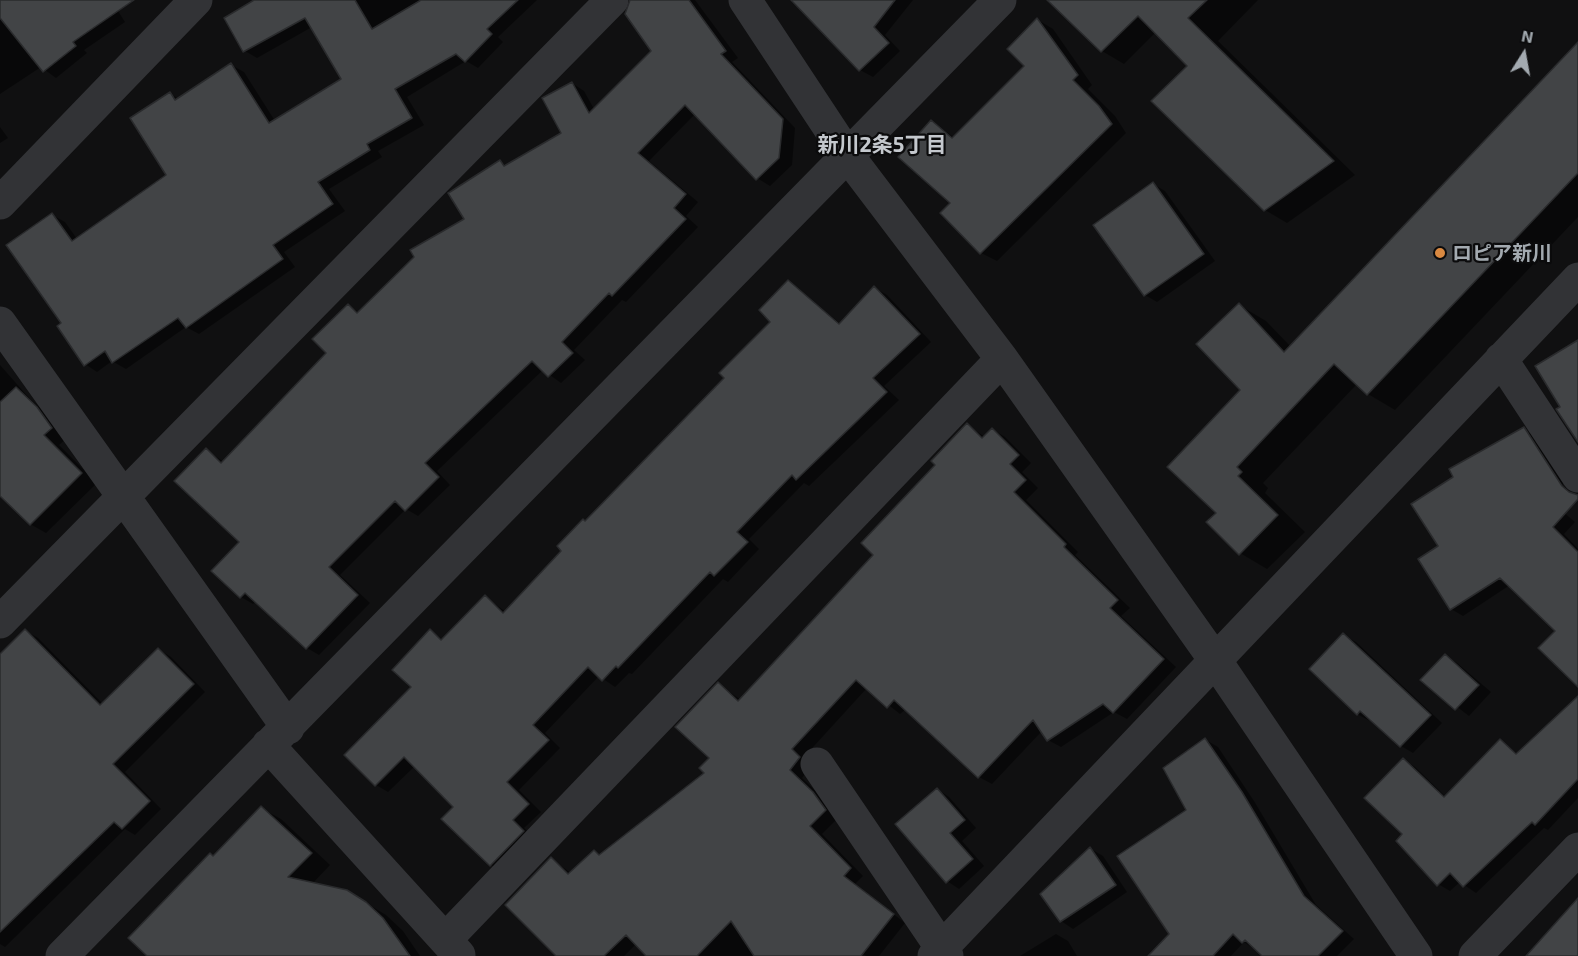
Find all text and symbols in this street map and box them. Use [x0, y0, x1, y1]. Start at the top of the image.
north arrow [1494, 24, 1554, 84]
text: N [1520, 25, 1535, 46]
district label: 新川2条5丁目 [818, 132, 946, 158]
place label: ロピア新川 [1452, 241, 1552, 265]
marker: ロピア新川 [1433, 246, 1447, 260]

